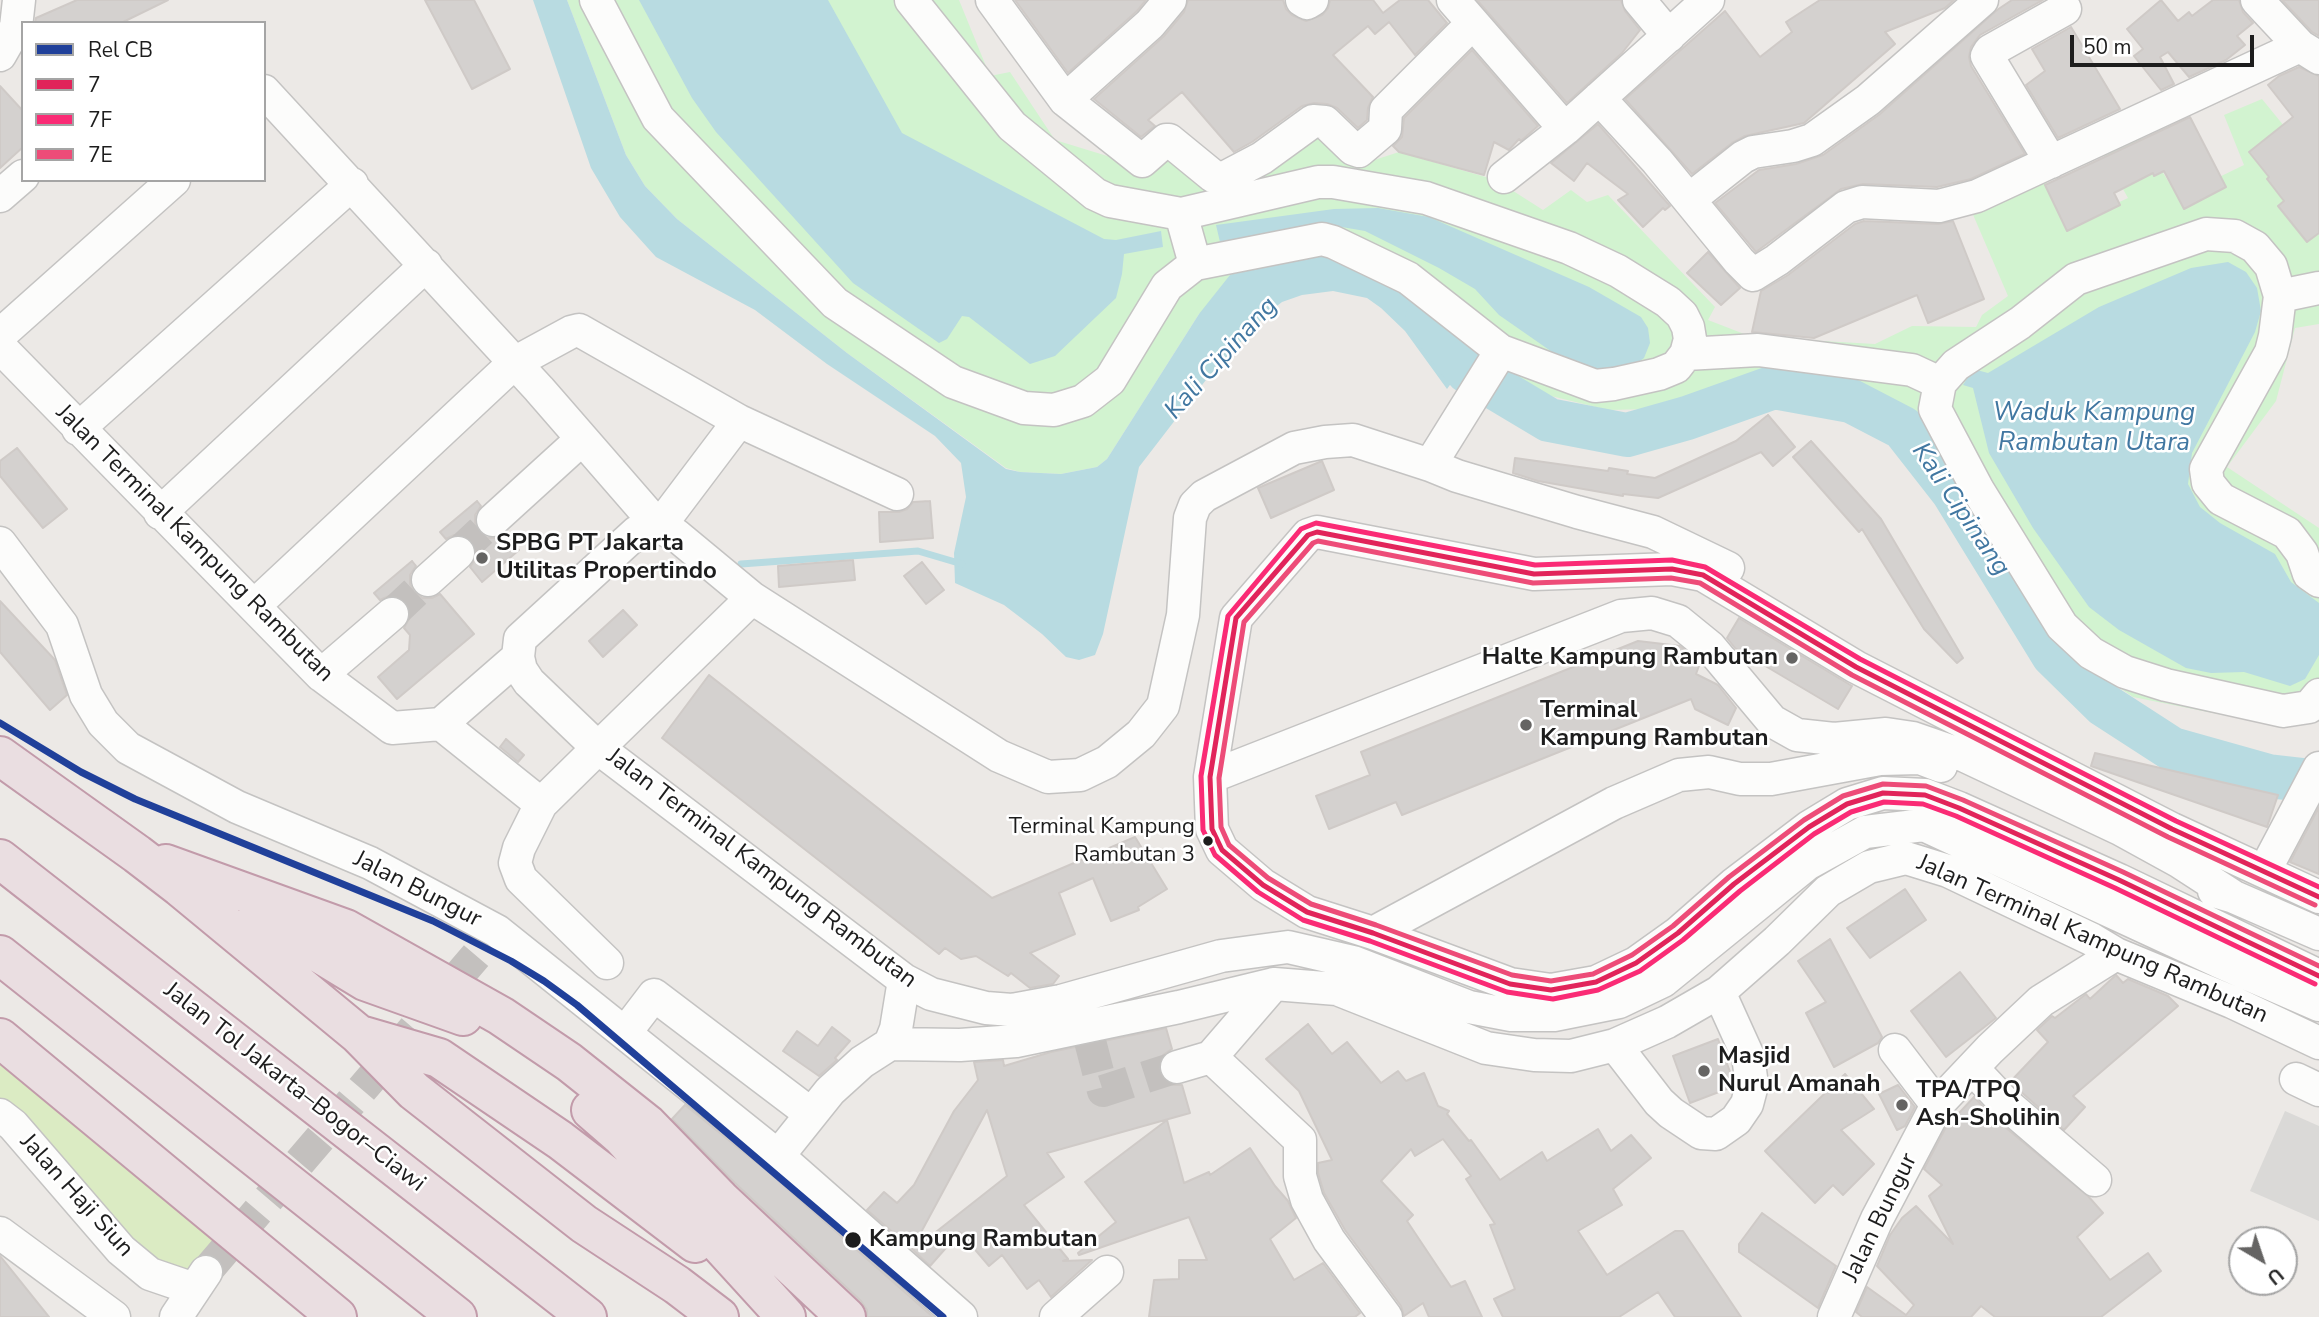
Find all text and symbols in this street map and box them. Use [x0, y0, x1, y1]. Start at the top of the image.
legend [21, 21, 266, 182]
scale bar [2074, 21, 2258, 65]
text: 50 m [2083, 33, 2132, 61]
text: Rel CB [88, 36, 153, 64]
text: 7 [88, 71, 101, 99]
text: 7F [88, 106, 112, 134]
text: 7E [88, 141, 113, 169]
water label: Kali Cipinang [1159, 291, 1285, 427]
water label: Waduk Kampung Rambutan Utara [1993, 398, 2195, 460]
street label: Jalan Terminal Kampung Rambutan [49, 399, 339, 689]
water label: Kali Cipinang [1904, 438, 2016, 582]
place label: SPBG PT Jakarta Utilitas Propertindo [496, 530, 717, 586]
marker: SPBG PT Jakarta Utilitas Propertindo [474, 550, 490, 566]
place label: Halte Kampung Rambutan [1482, 644, 1778, 672]
marker: Halte Kampung Rambutan [1784, 650, 1800, 666]
place label: Terminal Kampung Rambutan [1540, 697, 1769, 753]
marker: Terminal Kampung Rambutan [1518, 717, 1534, 733]
street label: Jalan Terminal Kampung Rambutan [600, 743, 922, 995]
place label: Terminal Kampung Rambutan 3 [1009, 815, 1195, 866]
marker: Terminal Kampung Rambutan 3 [1201, 834, 1215, 848]
street label: Jalan Bungur [348, 845, 486, 935]
street label: Jalan Terminal Kampung Rambutan [1912, 849, 2272, 1031]
street label: Jalan Tol Jakarta–Bogor–Ciawi [158, 977, 430, 1199]
place label: Masjid Nurul Amanah [1718, 1043, 1881, 1099]
marker: Masjid Nurul Amanah [1696, 1063, 1712, 1079]
place label: TPA/TPQ Ash-Sholihin [1916, 1077, 2060, 1133]
marker: TPA/TPQ Ash-Sholihin [1894, 1097, 1910, 1113]
street label: Jalan Haji Siun [13, 1128, 139, 1264]
street label: Jalan Bungur [1837, 1149, 1925, 1287]
place label: Kampung Rambutan [869, 1226, 1098, 1254]
north arrow [2228, 1226, 2298, 1296]
marker: Kampung Rambutan [843, 1230, 863, 1250]
text: U [2261, 1261, 2289, 1290]

